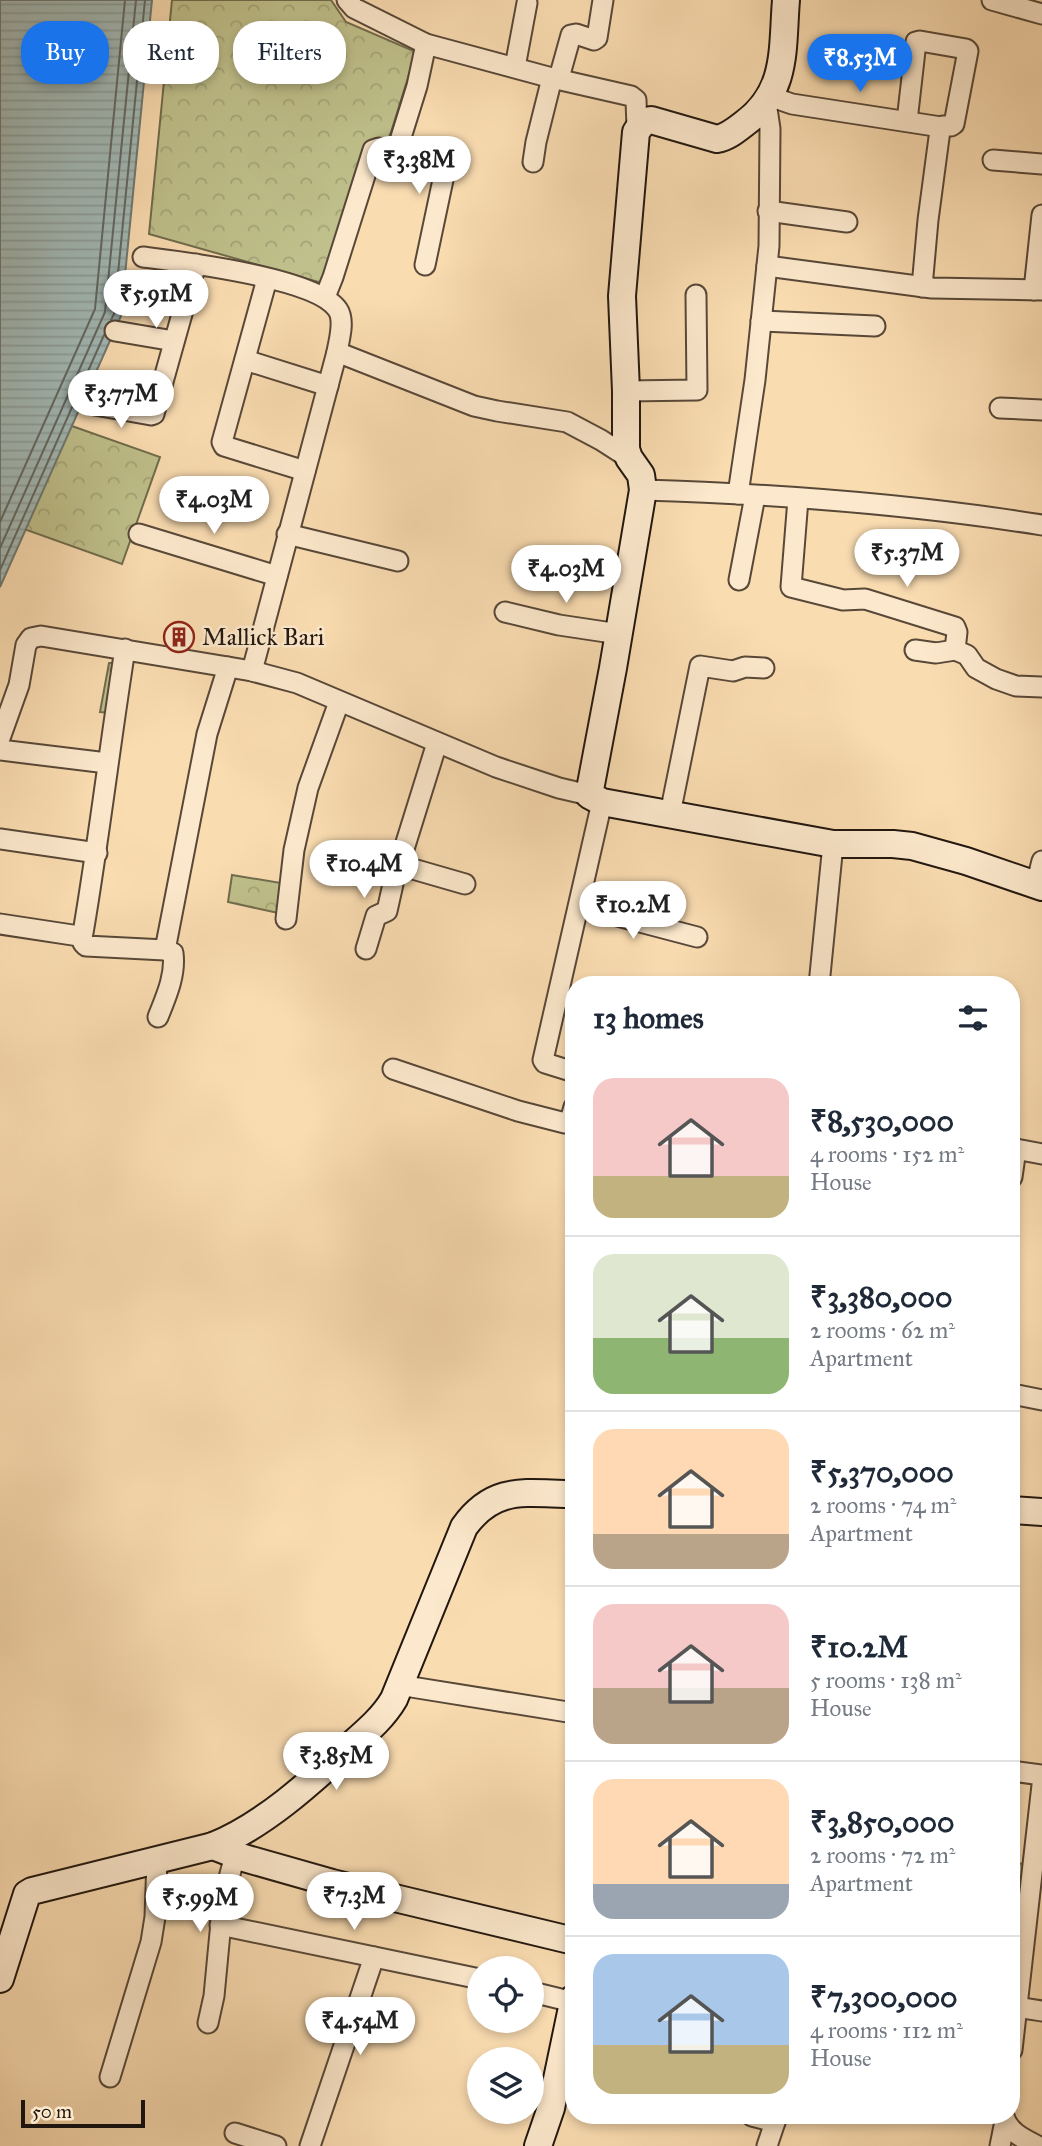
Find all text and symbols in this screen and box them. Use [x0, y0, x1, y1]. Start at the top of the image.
chip: Buy [21, 21, 109, 84]
chip: Rent [123, 21, 219, 84]
chip: Filters [233, 21, 346, 84]
pin: ₹8.53M [803, 34, 917, 94]
text: ₹8.53M [823, 43, 897, 71]
pin: ₹3.38M [362, 136, 476, 196]
text: ₹3.38M [383, 145, 455, 173]
pin: ₹5.91M [99, 270, 213, 330]
text: ₹5.91M [119, 279, 193, 307]
pin: ₹3.77M [64, 370, 178, 430]
text: ₹3.77M [84, 379, 158, 407]
pin: ₹4.03M [157, 476, 271, 536]
text: ₹4.03M [175, 485, 253, 513]
pin: ₹5.37M [850, 530, 964, 589]
text: ₹5.37M [870, 538, 944, 566]
pin: ₹4.03M [509, 546, 623, 605]
text: ₹4.03M [527, 554, 605, 582]
building icon: Mallick Bari [162, 620, 196, 654]
place label: Mallick Bari [202, 622, 325, 652]
pin: ₹10.4M [307, 841, 421, 900]
text: ₹10.4M [325, 849, 403, 877]
pin: ₹10.2M [576, 881, 690, 941]
text: ₹10.2M [595, 890, 671, 918]
icon: filters [954, 999, 992, 1037]
text: 13 homes [593, 1000, 704, 1036]
text: ₹8,530,000 [810, 1103, 954, 1139]
icon: home [649, 1106, 733, 1190]
text: 4 rooms · 152 m² [810, 1140, 964, 1168]
text: House [810, 1168, 872, 1196]
text: ₹3,380,000 [810, 1279, 952, 1315]
icon: home [649, 1282, 733, 1366]
text: 2 rooms · 62 m² [810, 1316, 955, 1344]
text: Apartment [810, 1344, 913, 1372]
text: ₹5,370,000 [810, 1454, 954, 1490]
icon: home [649, 1457, 733, 1541]
text: 2 rooms · 74 m² [810, 1491, 956, 1519]
text: Apartment [810, 1519, 913, 1547]
text: ₹10.2M [810, 1629, 908, 1665]
icon: home [649, 1632, 733, 1716]
text: 5 rooms · 138 m² [810, 1666, 962, 1694]
text: House [810, 1694, 872, 1722]
pin: ₹3.85M [279, 1732, 393, 1792]
text: ₹3.85M [299, 1741, 373, 1769]
text: ₹3,850,000 [810, 1804, 954, 1840]
icon: home [649, 1807, 733, 1891]
text: 2 rooms · 72 m² [810, 1841, 955, 1869]
text: Apartment [810, 1869, 913, 1897]
pin: ₹7.3M [305, 1872, 403, 1932]
pin: ₹5.99M [143, 1874, 257, 1934]
text: ₹7.3M [323, 1881, 385, 1909]
text: ₹5.99M [162, 1883, 238, 1911]
map controls [467, 1956, 544, 2124]
button: locate [467, 1956, 544, 2033]
text: ₹7,300,000 [810, 1979, 958, 2015]
icon: home [649, 1982, 733, 2066]
pin: ₹4.54M [303, 1997, 417, 2057]
text: ₹4.54M [321, 2006, 399, 2034]
text: 4 rooms · 112 m² [810, 2016, 963, 2044]
text: House [810, 2044, 872, 2072]
button: layers [467, 2047, 544, 2124]
scale bar [21, 2097, 145, 2129]
text: 50 m [32, 2100, 72, 2123]

